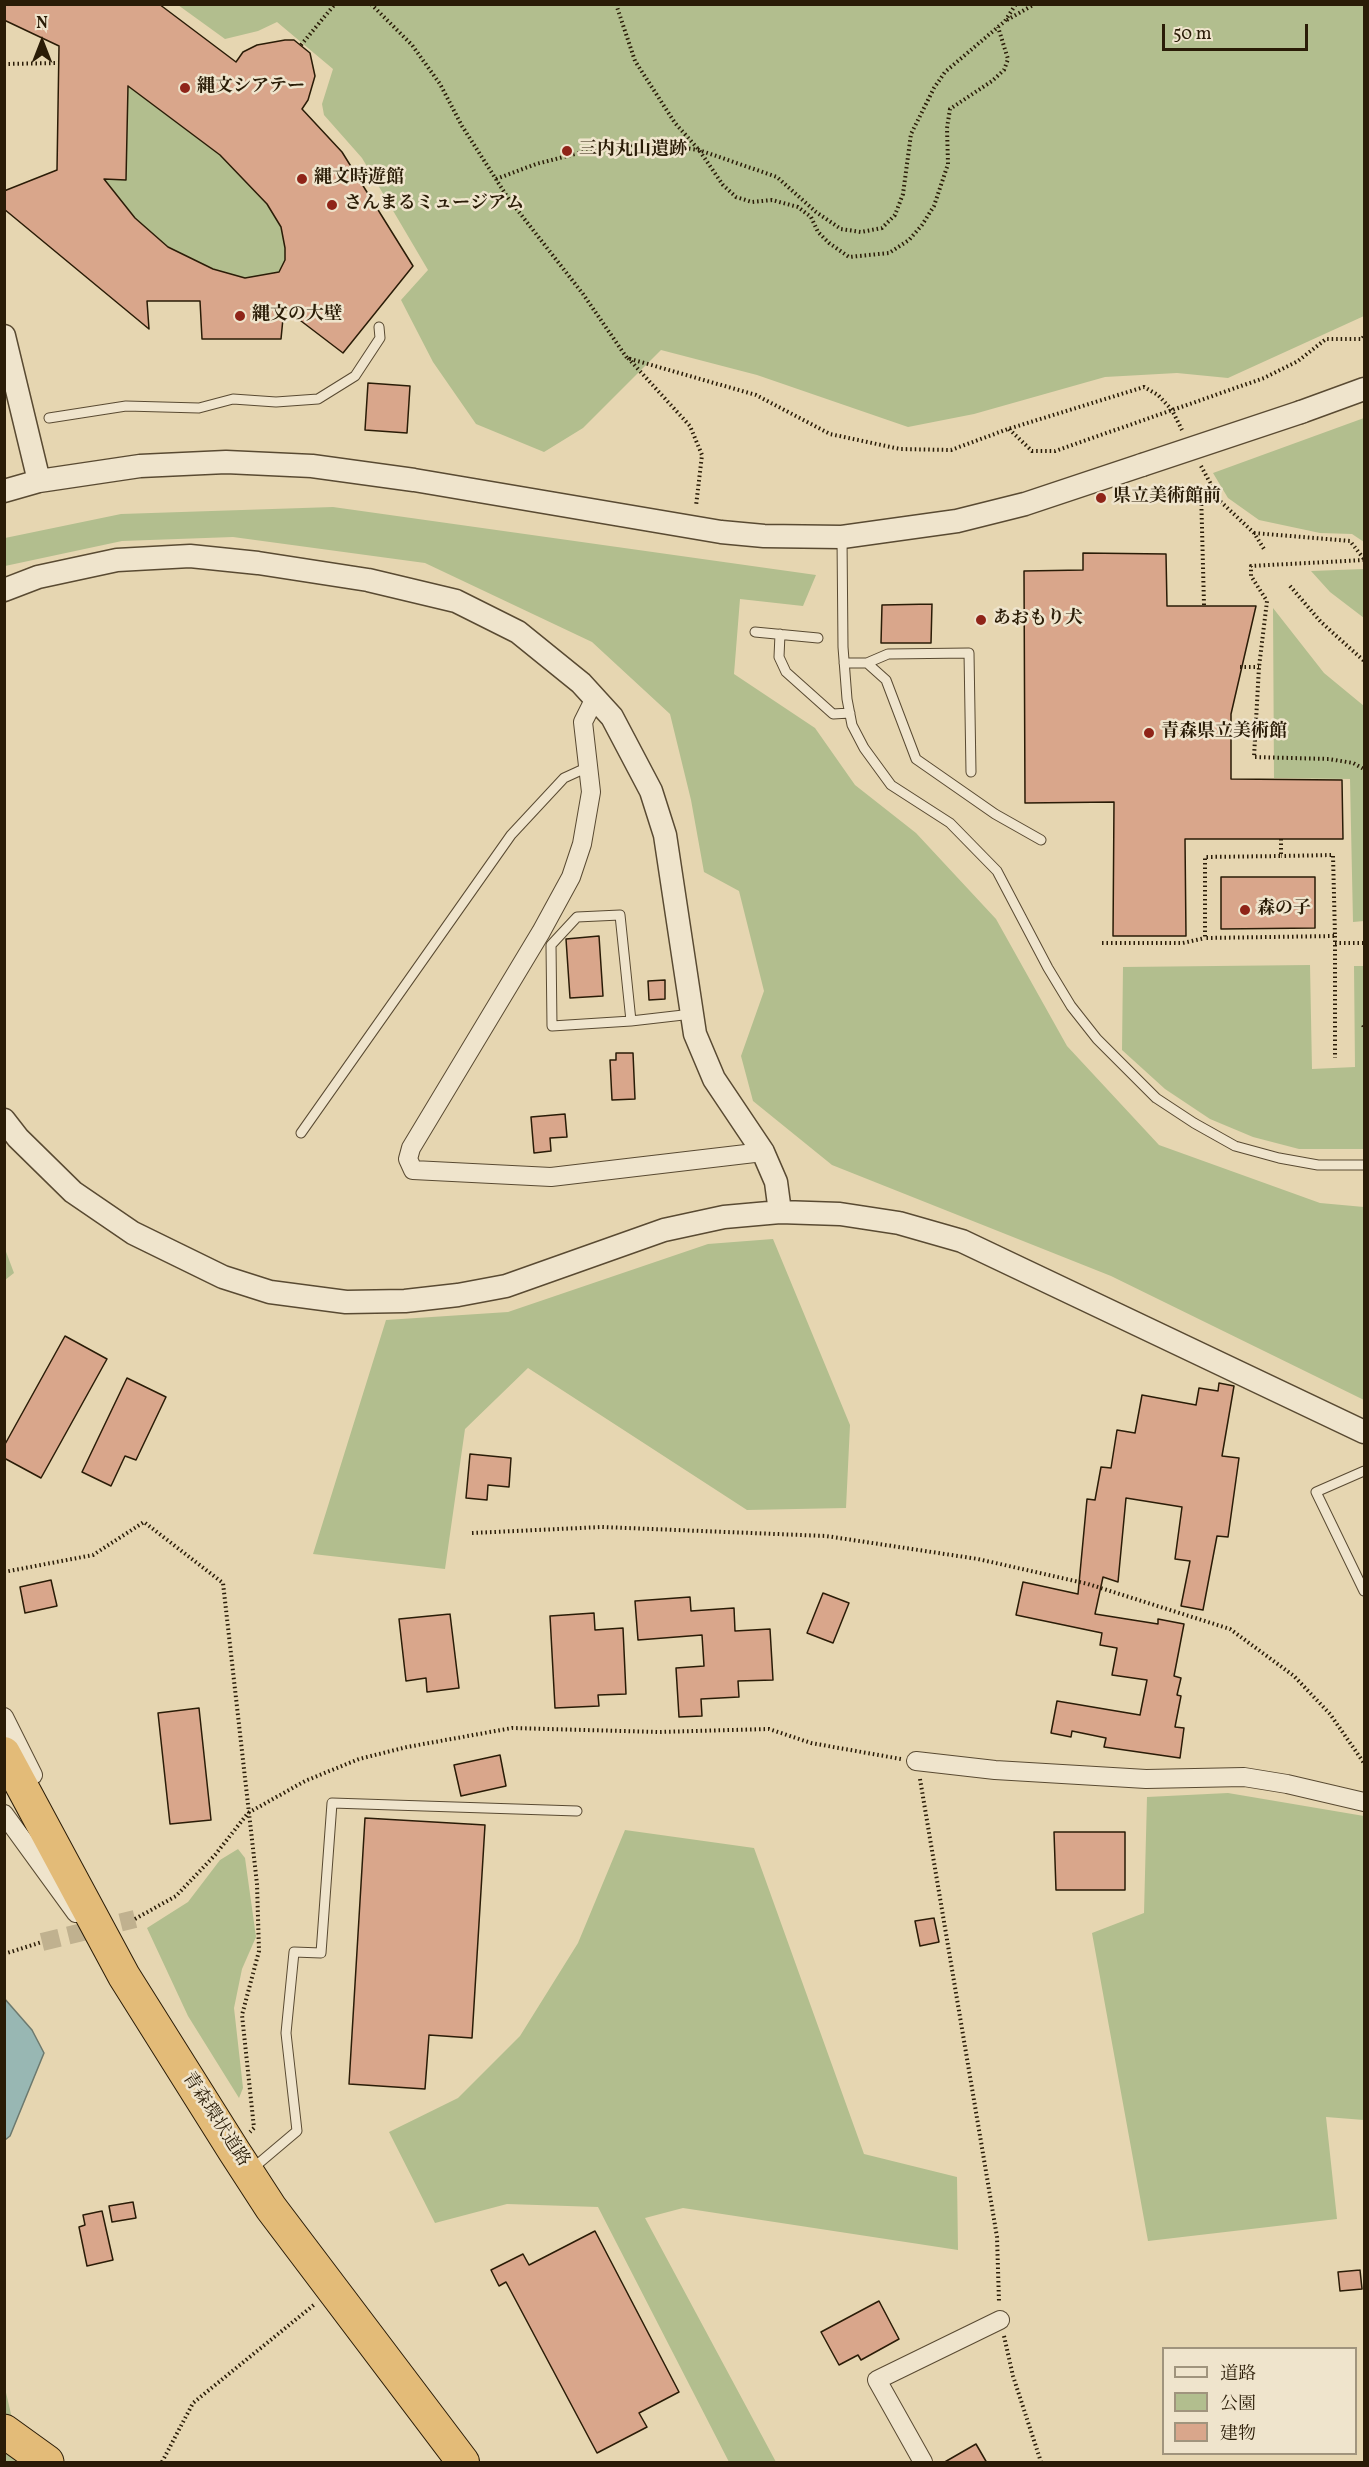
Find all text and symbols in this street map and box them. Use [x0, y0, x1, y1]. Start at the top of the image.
north arrow [12, 12, 72, 72]
scale bar [1165, 12, 1310, 50]
text: N [36, 13, 48, 35]
text: 50 m [1173, 22, 1212, 47]
place label: 縄文シアテー [197, 77, 305, 99]
marker: 縄文シアテー [178, 81, 192, 95]
place label: 三内丸山遺跡 [579, 140, 687, 162]
marker: 三内丸山遺跡 [560, 144, 574, 158]
place label: 縄文時遊館 [314, 168, 404, 190]
marker: 縄文時遊館 [295, 172, 309, 186]
place label: さんまるミュージアム [344, 194, 524, 216]
marker: さんまるミュージアム [325, 198, 339, 212]
place label: 縄文の大壁 [252, 305, 342, 327]
marker: 縄文の大壁 [233, 309, 247, 323]
place label: 県立美術館前 [1113, 487, 1221, 509]
marker: 県立美術館前 [1094, 491, 1108, 505]
place label: あおもり犬 [993, 609, 1083, 631]
marker: あおもり犬 [974, 613, 988, 627]
place label: 青森県立美術館 [1161, 722, 1287, 744]
marker: 青森県立美術館 [1142, 726, 1156, 740]
place label: 森の子 [1257, 899, 1311, 921]
marker: 森の子 [1238, 903, 1252, 917]
street label: 青森環状道路 [177, 2069, 253, 2171]
legend [1162, 2347, 1357, 2455]
text: 道路 [1220, 2362, 1256, 2387]
text: 公園 [1220, 2392, 1256, 2417]
text: 建物 [1220, 2422, 1256, 2447]

